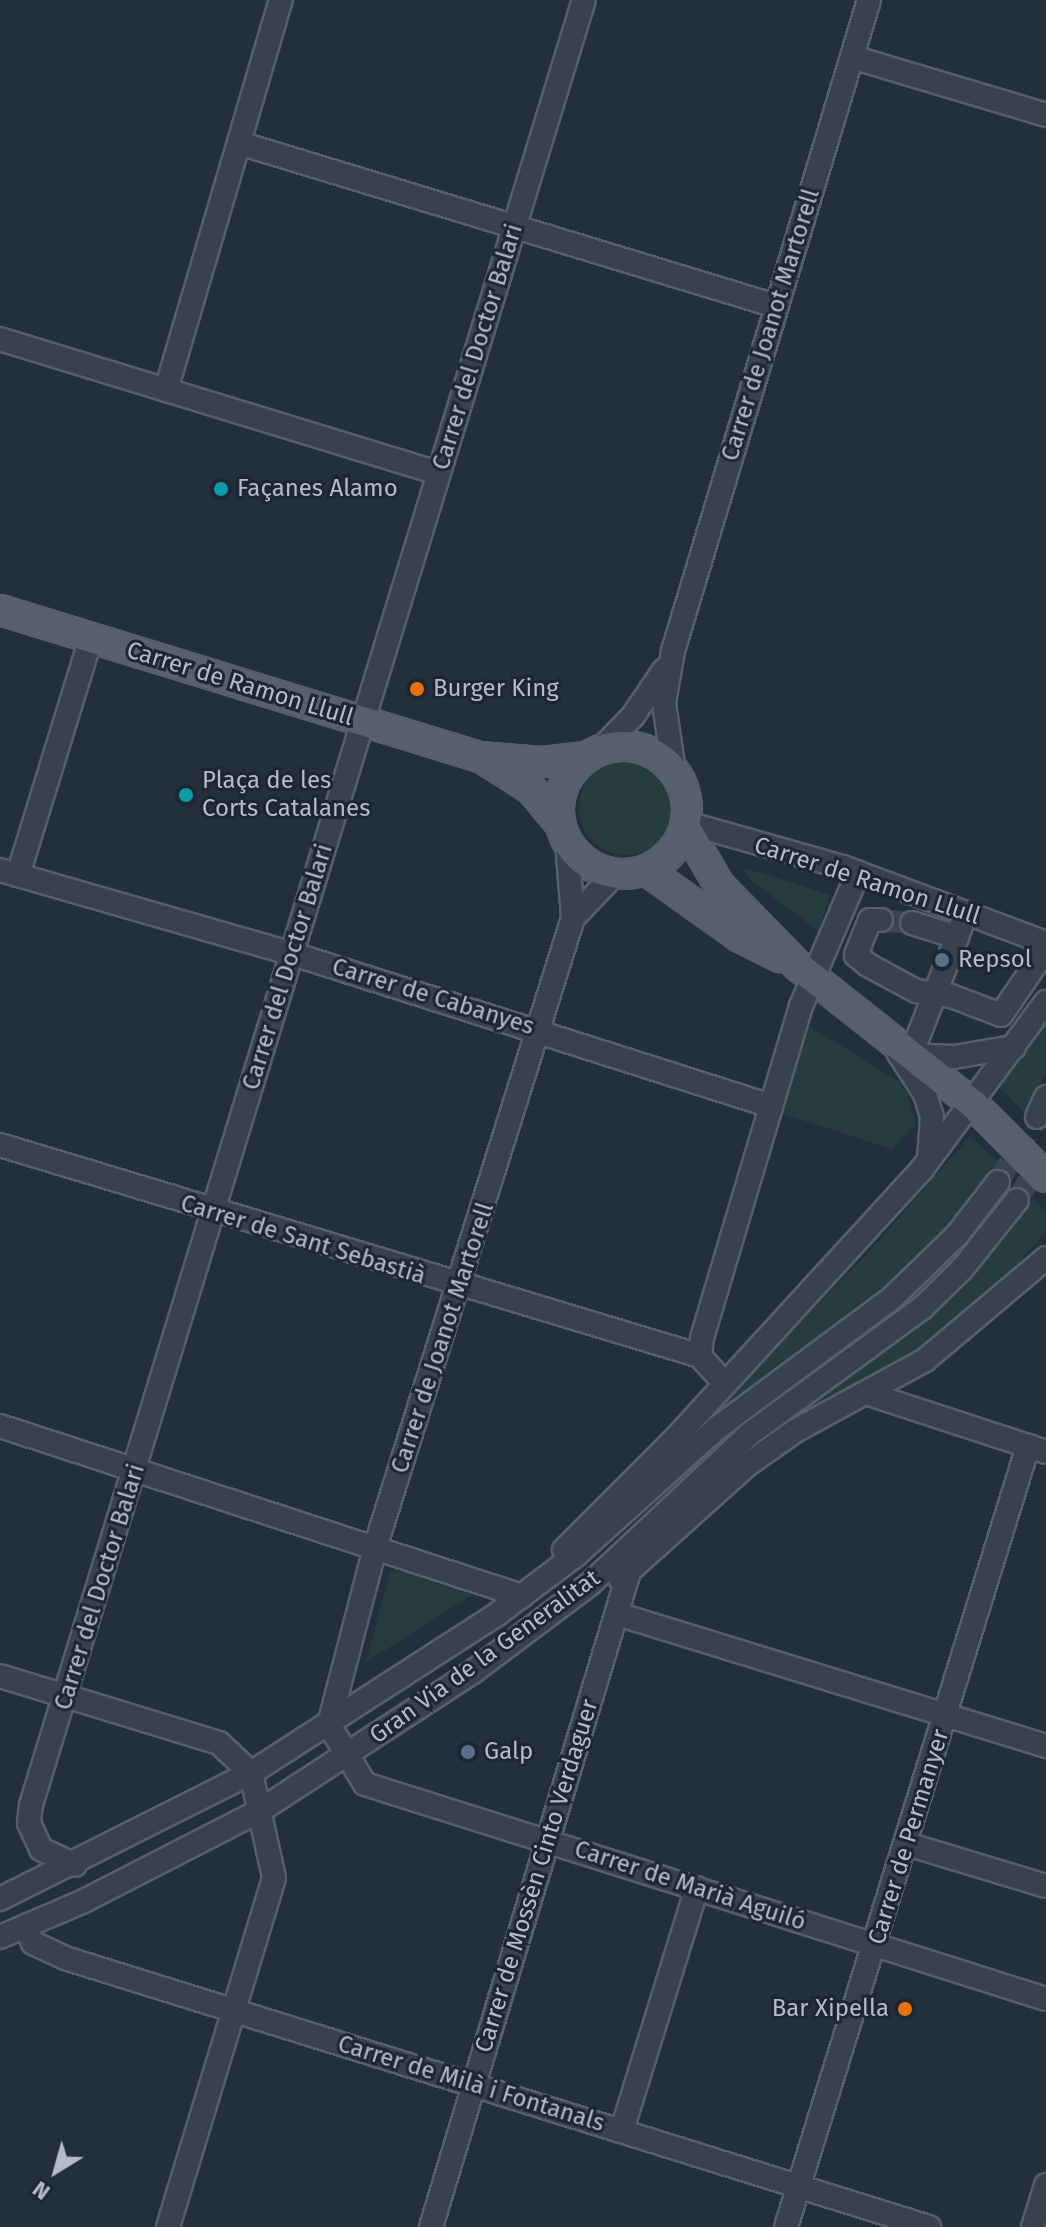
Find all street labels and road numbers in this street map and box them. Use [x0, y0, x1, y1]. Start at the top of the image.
street label: Carrer de Joanot Martorell [716, 186, 826, 464]
street label: Carrer del Doctor Balari [427, 220, 529, 474]
street label: Carrer de Ramon Llull [123, 636, 357, 732]
street label: Carrer de Ramon Llull [751, 831, 983, 931]
street label: Carrer del Doctor Balari [237, 840, 339, 1094]
street label: Carrer de Cabanyes [328, 953, 538, 1041]
street label: Carrer de Sant Sebastià [177, 1189, 429, 1291]
street label: Carrer de Joanot Martorell [386, 1199, 500, 1477]
street label: Carrer del Doctor Balari [49, 1460, 151, 1714]
street label: Gran Via de la Generalitat [364, 1564, 606, 1750]
street label: Carrer de Mossèn Cinto Verdaguer [469, 1696, 605, 2056]
street label: Carrer de Permanyer [863, 1726, 955, 1948]
street label: Carrer de Marià Aguiló [571, 1835, 809, 1937]
street label: Carrer de Milà i Fontanals [334, 2030, 608, 2138]

